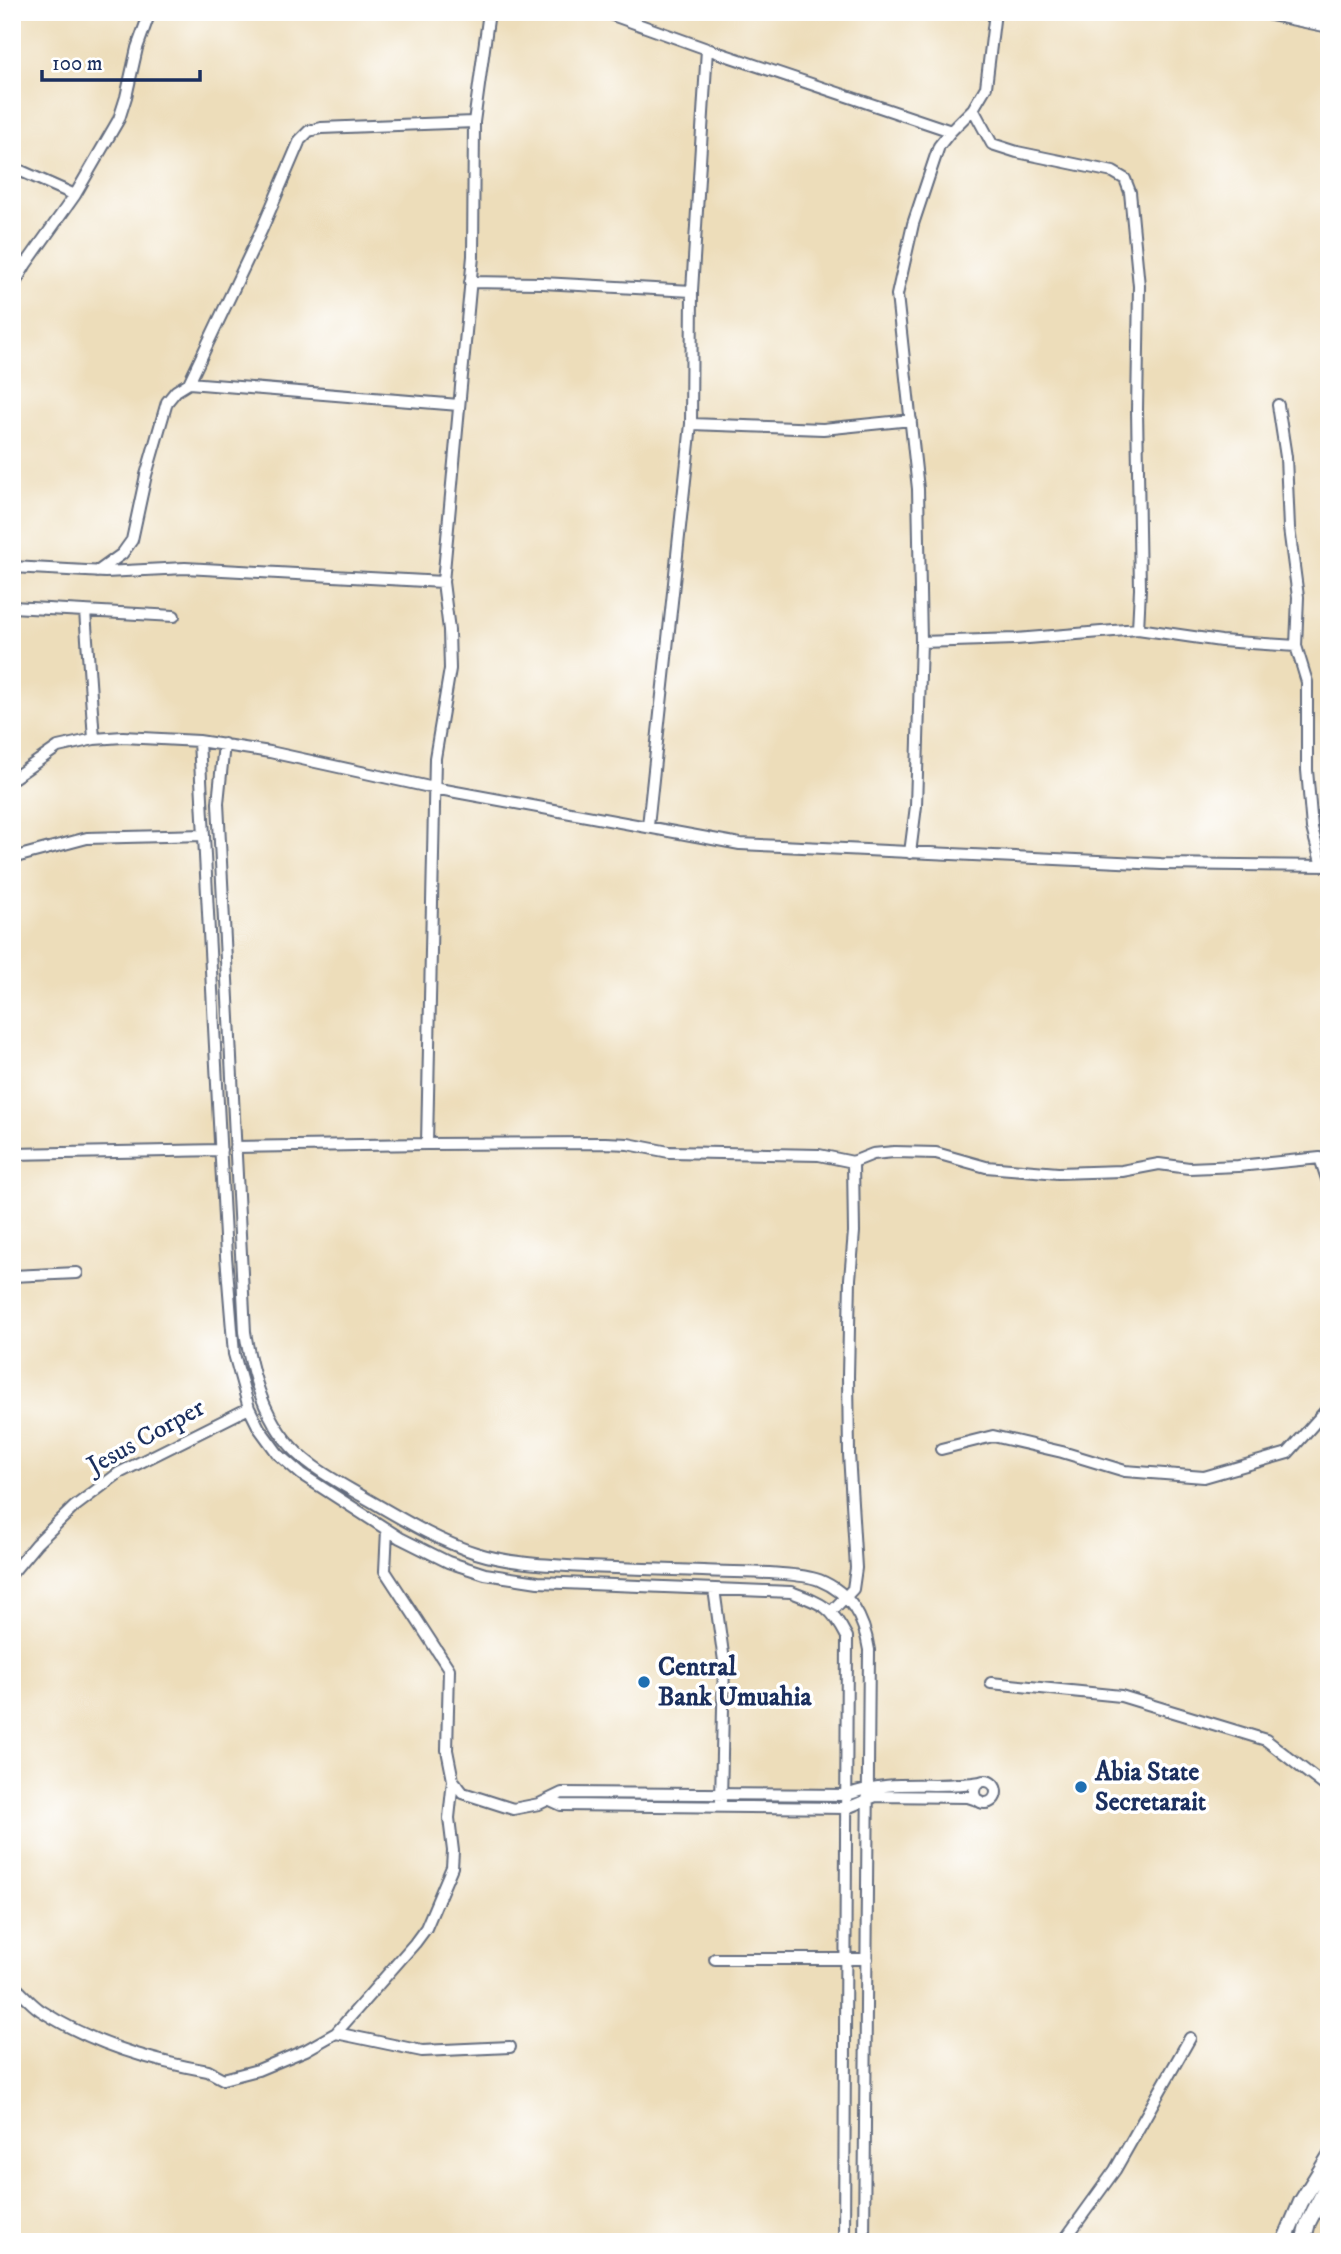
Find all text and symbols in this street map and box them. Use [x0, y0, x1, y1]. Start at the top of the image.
scale bar [42, 38, 200, 82]
text: 100 m [52, 51, 103, 77]
street label: Jesus Corper [80, 1391, 211, 1484]
place label: Central Bank Umuahia [658, 1651, 812, 1714]
marker: Central Bank Umuahia [636, 1674, 652, 1690]
place label: Abia State Secretarait [1094, 1756, 1207, 1819]
marker: Abia State Secretarait [1073, 1779, 1089, 1795]

